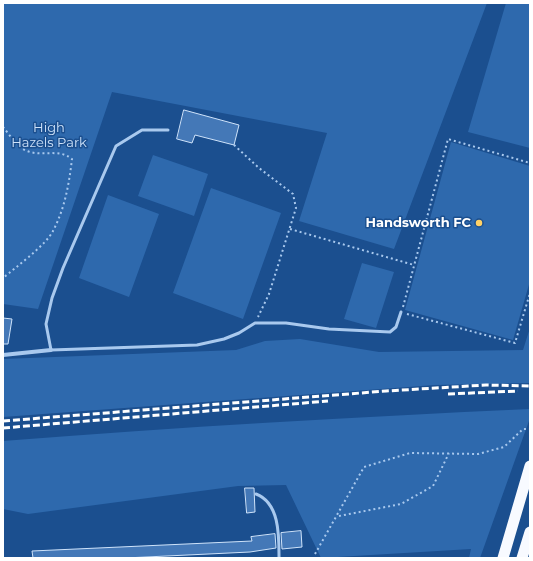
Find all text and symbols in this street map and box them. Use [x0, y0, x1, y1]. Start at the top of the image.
park label: High Hazels Park [11, 120, 87, 151]
place label: Handsworth FC [365, 215, 471, 231]
marker: Handsworth FC [474, 218, 484, 228]

